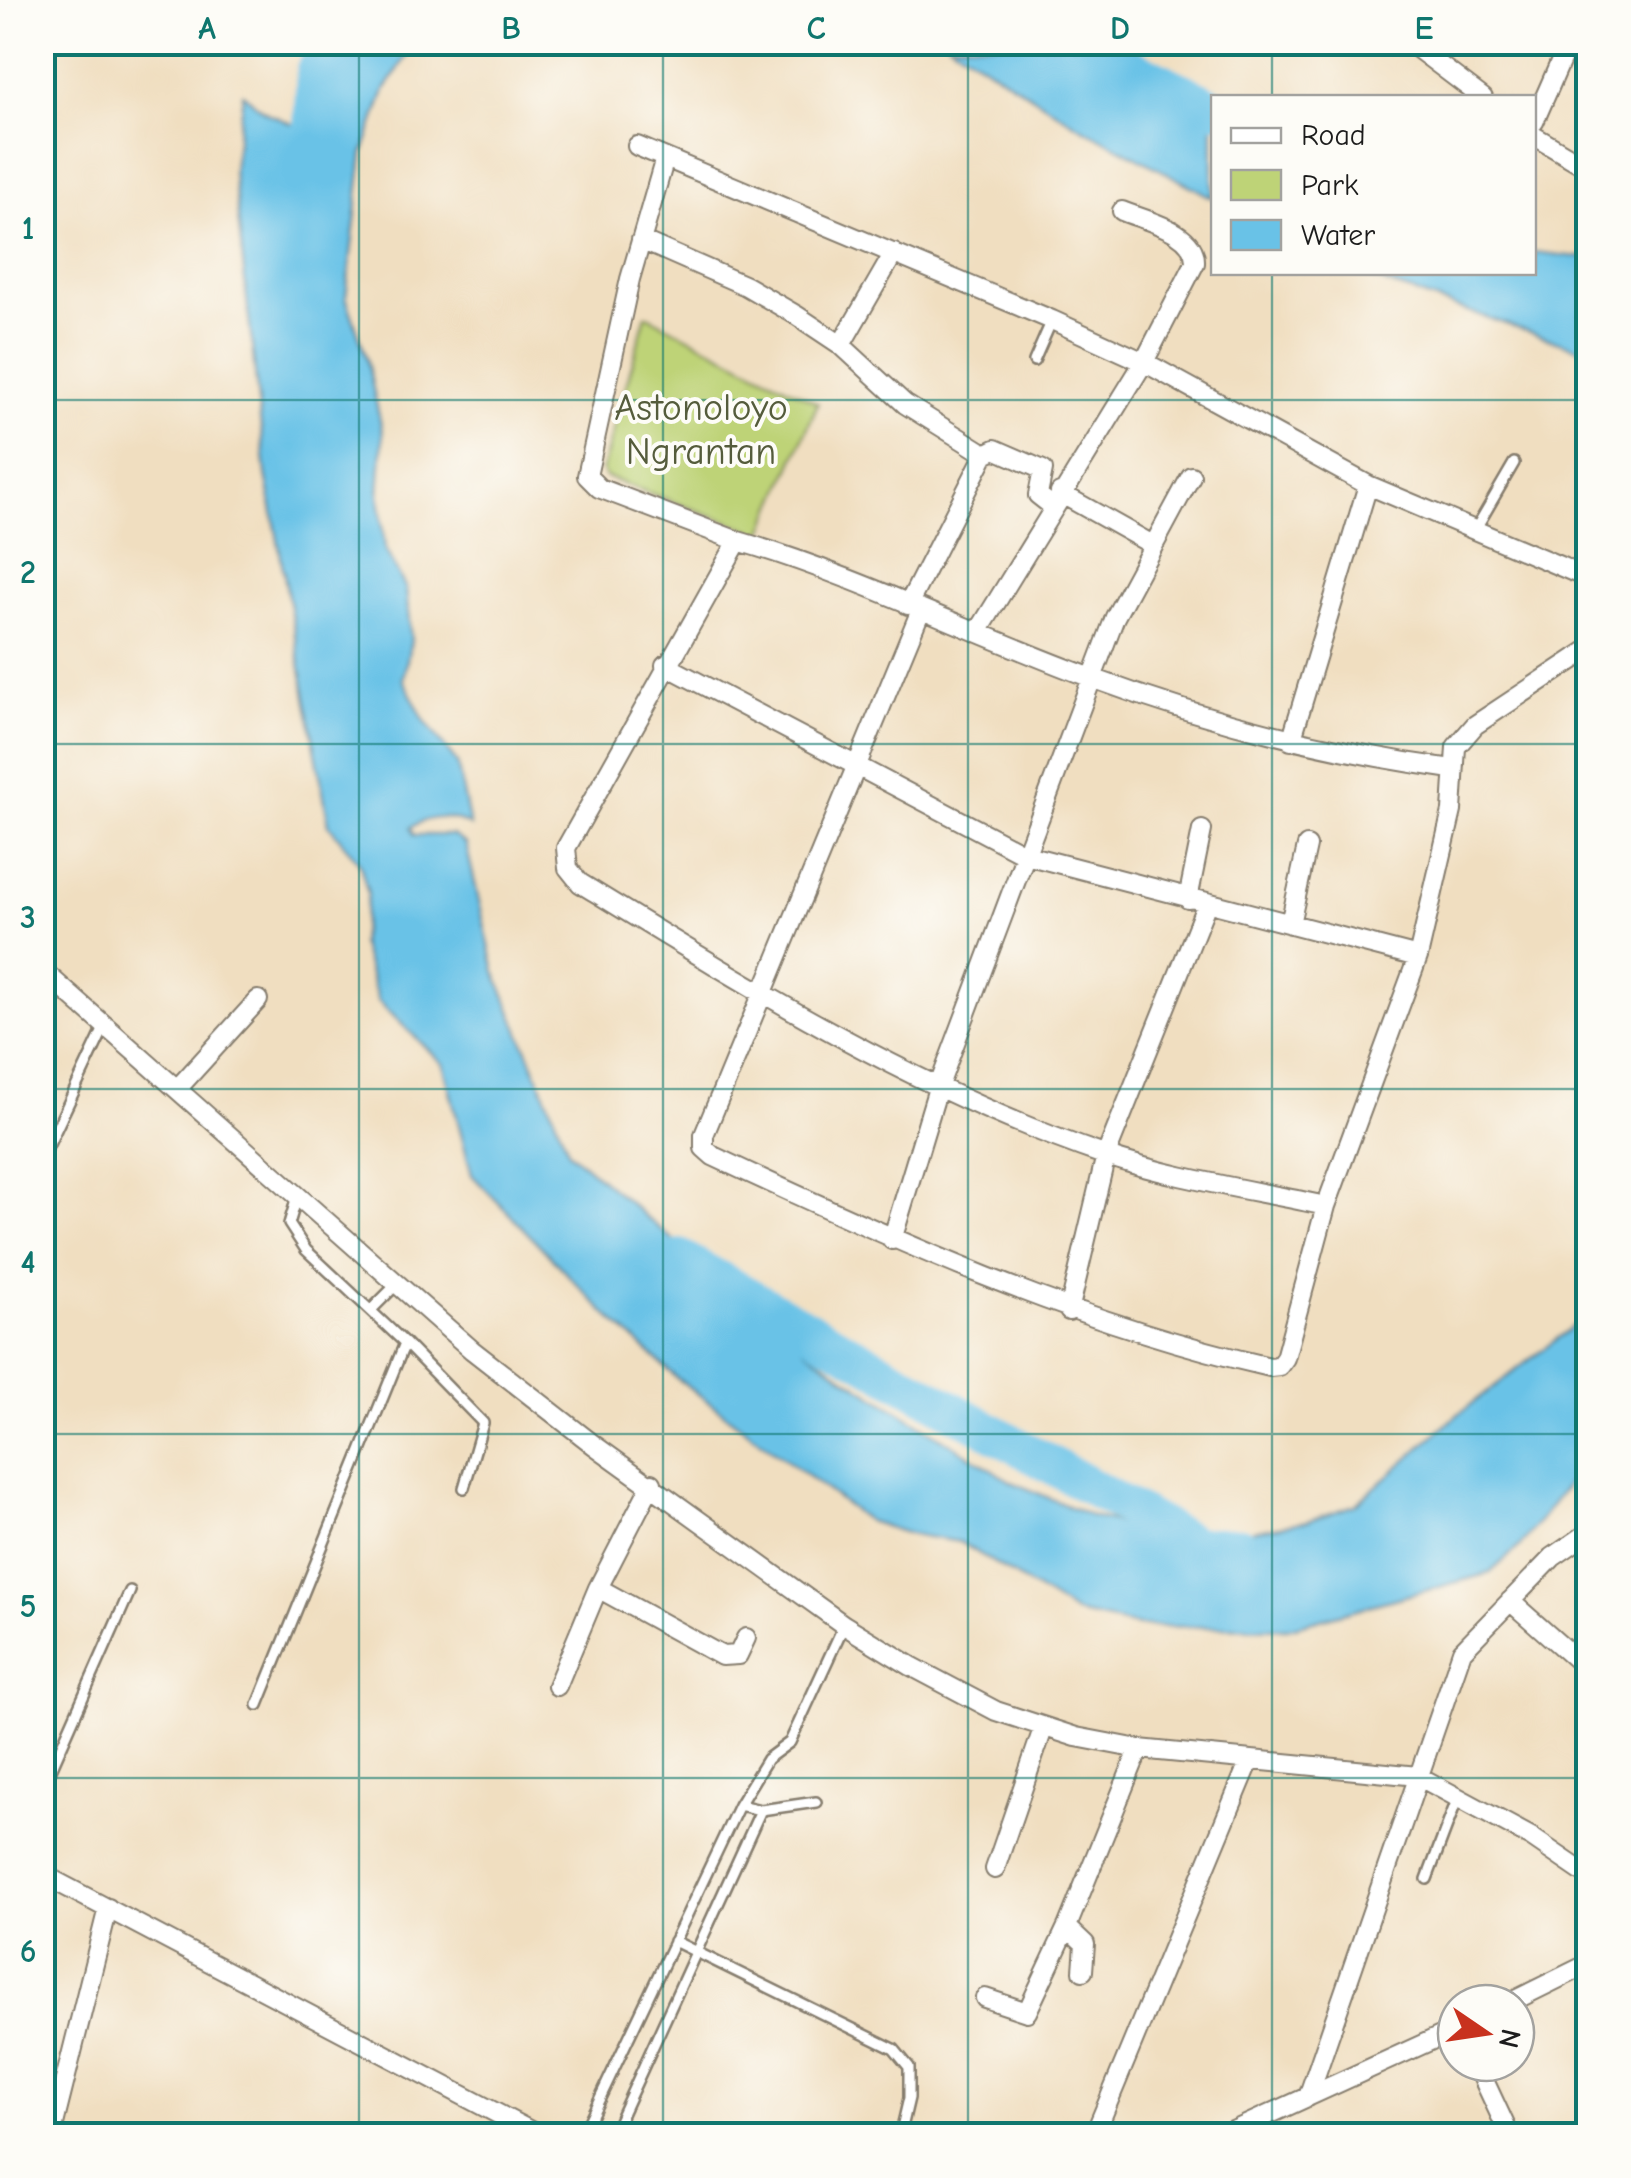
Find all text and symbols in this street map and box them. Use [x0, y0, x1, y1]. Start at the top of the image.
text: A [198, 10, 216, 47]
text: B [501, 10, 521, 47]
text: C [806, 10, 826, 47]
text: D [1110, 10, 1130, 47]
text: E [1415, 10, 1434, 47]
legend [1211, 95, 1536, 275]
text: Road [1301, 118, 1366, 153]
text: Park [1301, 168, 1359, 203]
text: 1 [22, 210, 34, 247]
text: Water [1301, 218, 1375, 253]
park label: Astonoloyo Ngrantan [614, 386, 788, 474]
text: 2 [20, 554, 36, 591]
text: 3 [20, 899, 36, 936]
text: 4 [20, 1244, 36, 1281]
text: 5 [20, 1588, 37, 1625]
text: 6 [20, 1933, 36, 1970]
north arrow [1436, 1983, 1536, 2083]
text: N [1492, 2026, 1527, 2051]

